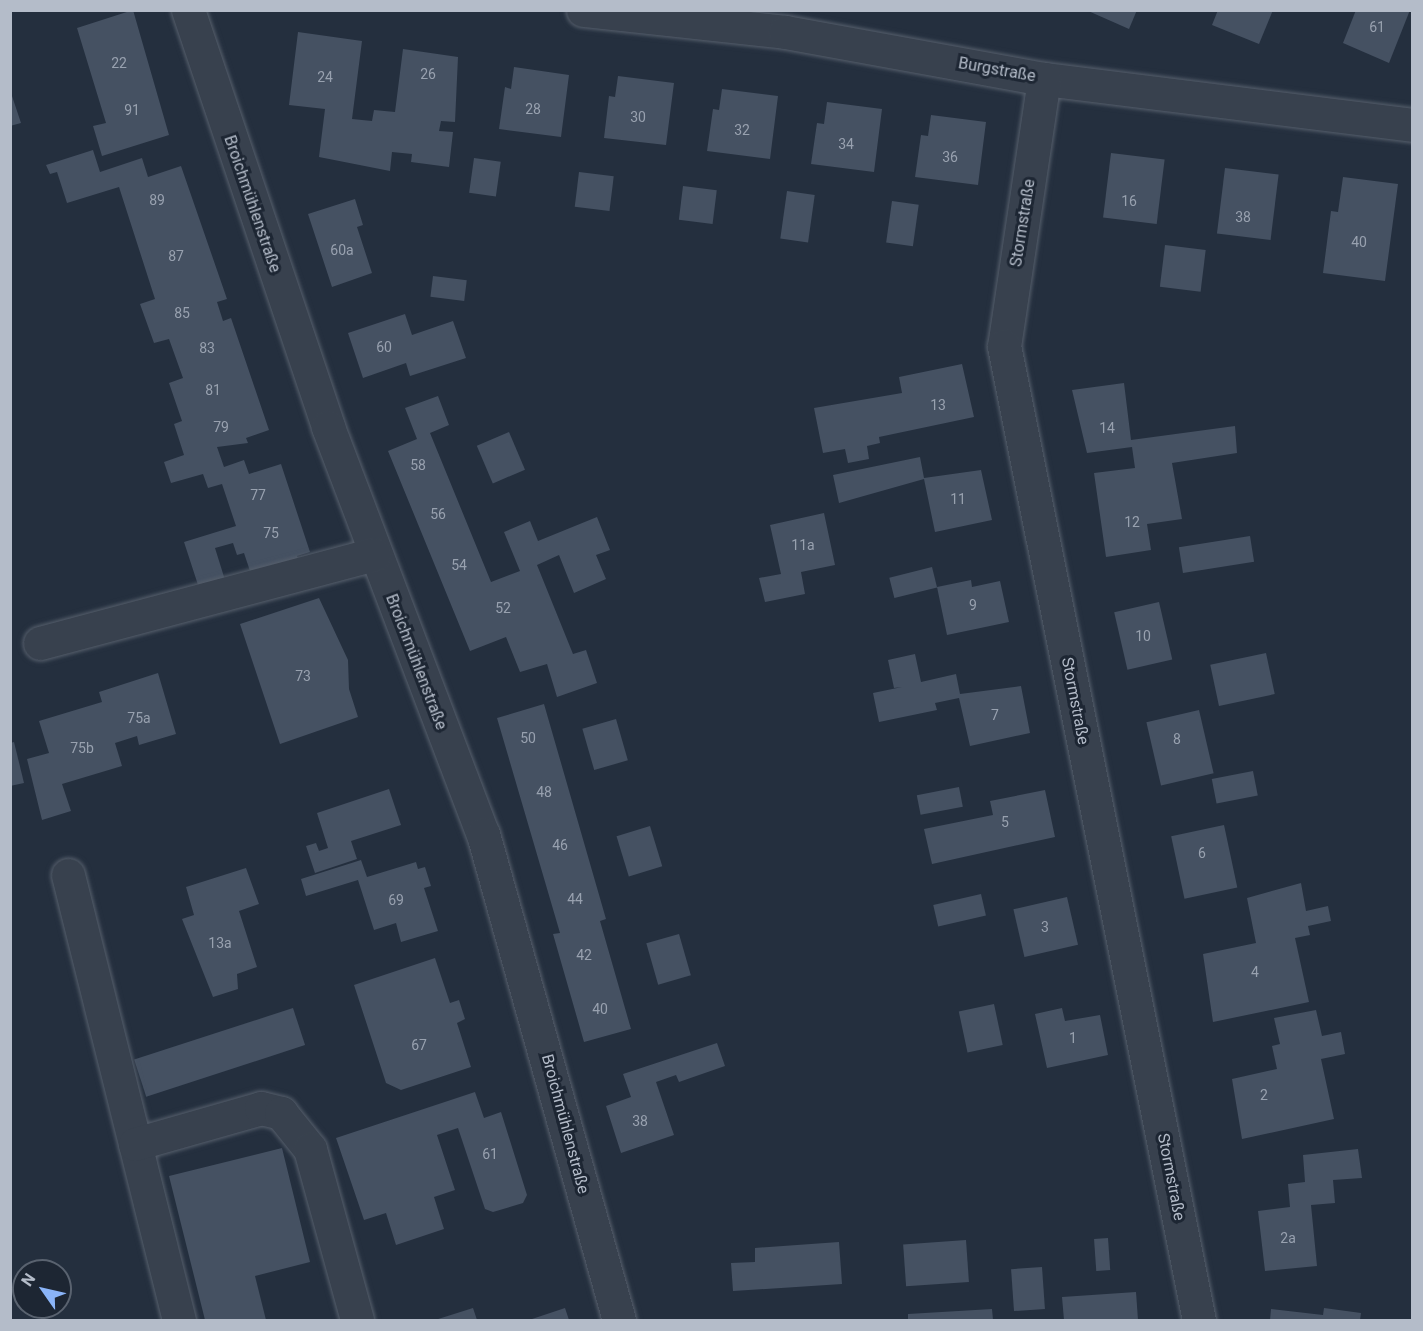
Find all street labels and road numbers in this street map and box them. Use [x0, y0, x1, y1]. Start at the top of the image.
street label: Burgstraße [957, 54, 1037, 86]
street label: Broichmühlenstraße [220, 133, 284, 275]
street label: Stormstraße [1007, 178, 1039, 268]
street label: Broichmühlenstraße [381, 592, 451, 732]
street label: Stormstraße [1057, 656, 1093, 746]
street label: Broichmühlenstraße [537, 1052, 593, 1196]
street label: Stormstraße [1153, 1132, 1189, 1222]

